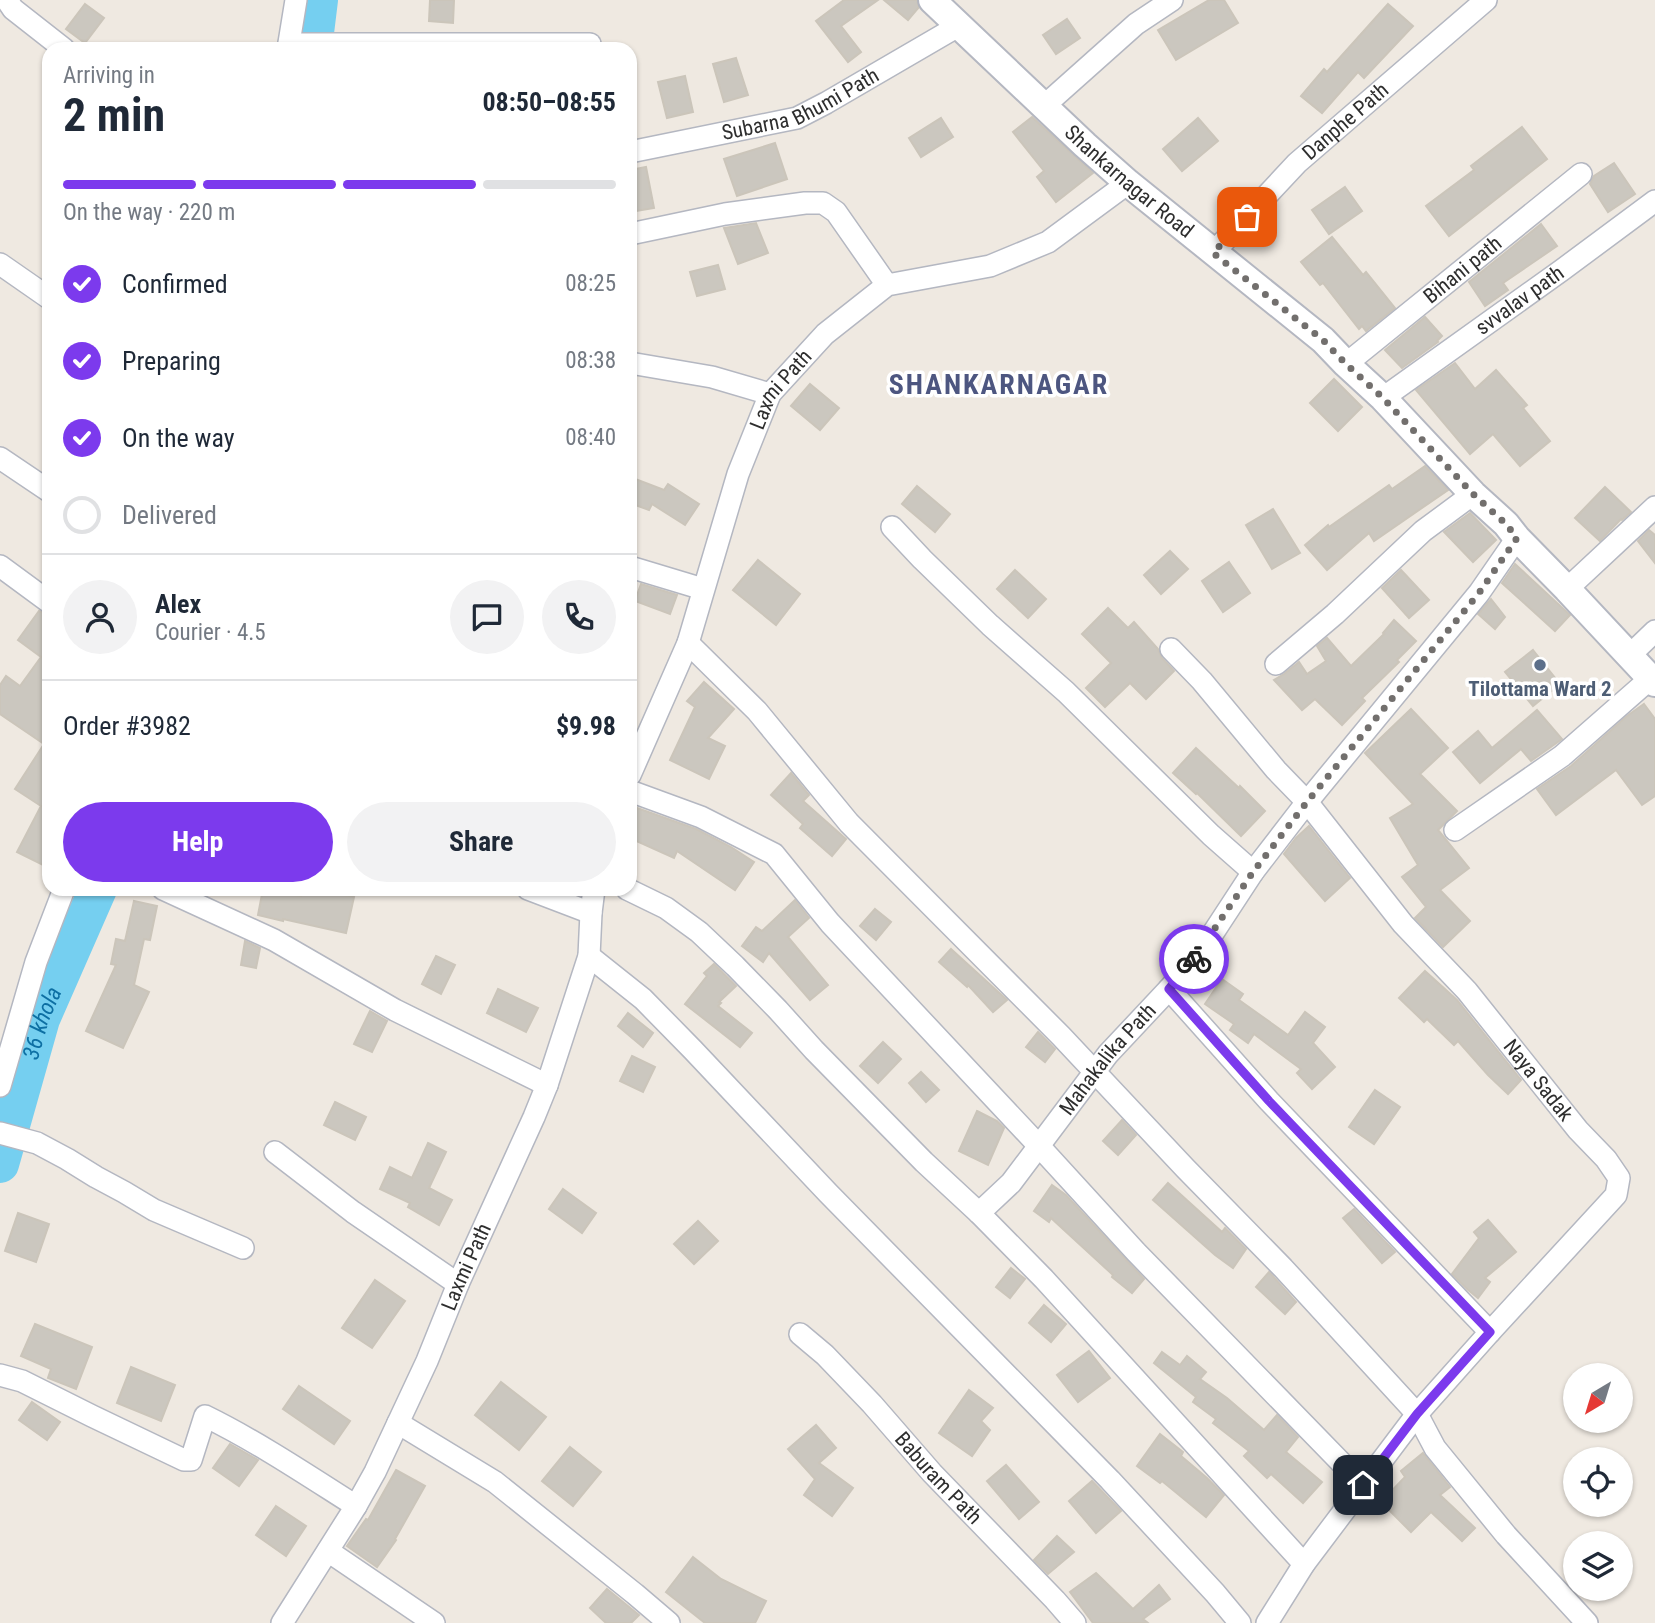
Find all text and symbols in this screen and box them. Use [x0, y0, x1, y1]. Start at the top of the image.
text: Arriving in [63, 62, 155, 89]
street label: Subarna Bhumi Path [720, 63, 883, 145]
street label: Danphe Path [1298, 78, 1393, 165]
text: 08:50–08:55 [482, 87, 616, 117]
text: 2 min [63, 88, 165, 142]
street label: Shankarnagar Road [1060, 120, 1198, 243]
pin [1217, 187, 1277, 247]
icon: bag [1228, 198, 1266, 236]
text: On the way · 220 m [63, 199, 235, 226]
street label: Bihani path [1419, 231, 1506, 308]
street label: svvalav path [1471, 261, 1568, 340]
icon: check [63, 265, 101, 303]
text: Confirmed [122, 269, 228, 299]
text: 08:25 [565, 270, 616, 297]
icon: check [63, 342, 101, 380]
street label: Laxmi Path [745, 345, 817, 433]
text: Preparing [122, 346, 221, 376]
text: 08:38 [565, 347, 616, 374]
district label: SHANKARNAGAR [889, 368, 1109, 401]
icon: check [63, 419, 101, 457]
text: On the way [122, 423, 235, 453]
text: 08:40 [565, 424, 616, 451]
text: Delivered [122, 500, 217, 530]
button: person [63, 580, 137, 654]
button: chat [450, 580, 524, 654]
button: phone [542, 580, 616, 654]
text: Alex [155, 589, 201, 619]
text: Courier · 4.5 [155, 619, 266, 646]
marker: Tilottama Ward 2 [1532, 657, 1548, 673]
place label: Tilottama Ward 2 [1468, 677, 1612, 701]
text: Order #3982 [63, 711, 191, 741]
text: $9.98 [556, 711, 616, 741]
button: Help [63, 802, 333, 882]
button: Share [347, 802, 616, 882]
courier [1159, 924, 1229, 994]
icon: bike [1175, 940, 1213, 978]
water label: 36 khola [17, 983, 67, 1063]
street label: Mahakalika Path [1054, 999, 1161, 1120]
street label: Naya Sadak [1499, 1035, 1578, 1126]
street label: Laxmi Path [437, 1220, 496, 1314]
north arrow [1563, 1363, 1633, 1433]
map controls [1563, 1363, 1633, 1601]
street label: Baburam Path [890, 1427, 987, 1529]
button: locate [1563, 1447, 1633, 1517]
pin [1333, 1455, 1393, 1515]
icon: home [1344, 1466, 1382, 1504]
button: layers [1563, 1531, 1633, 1601]

